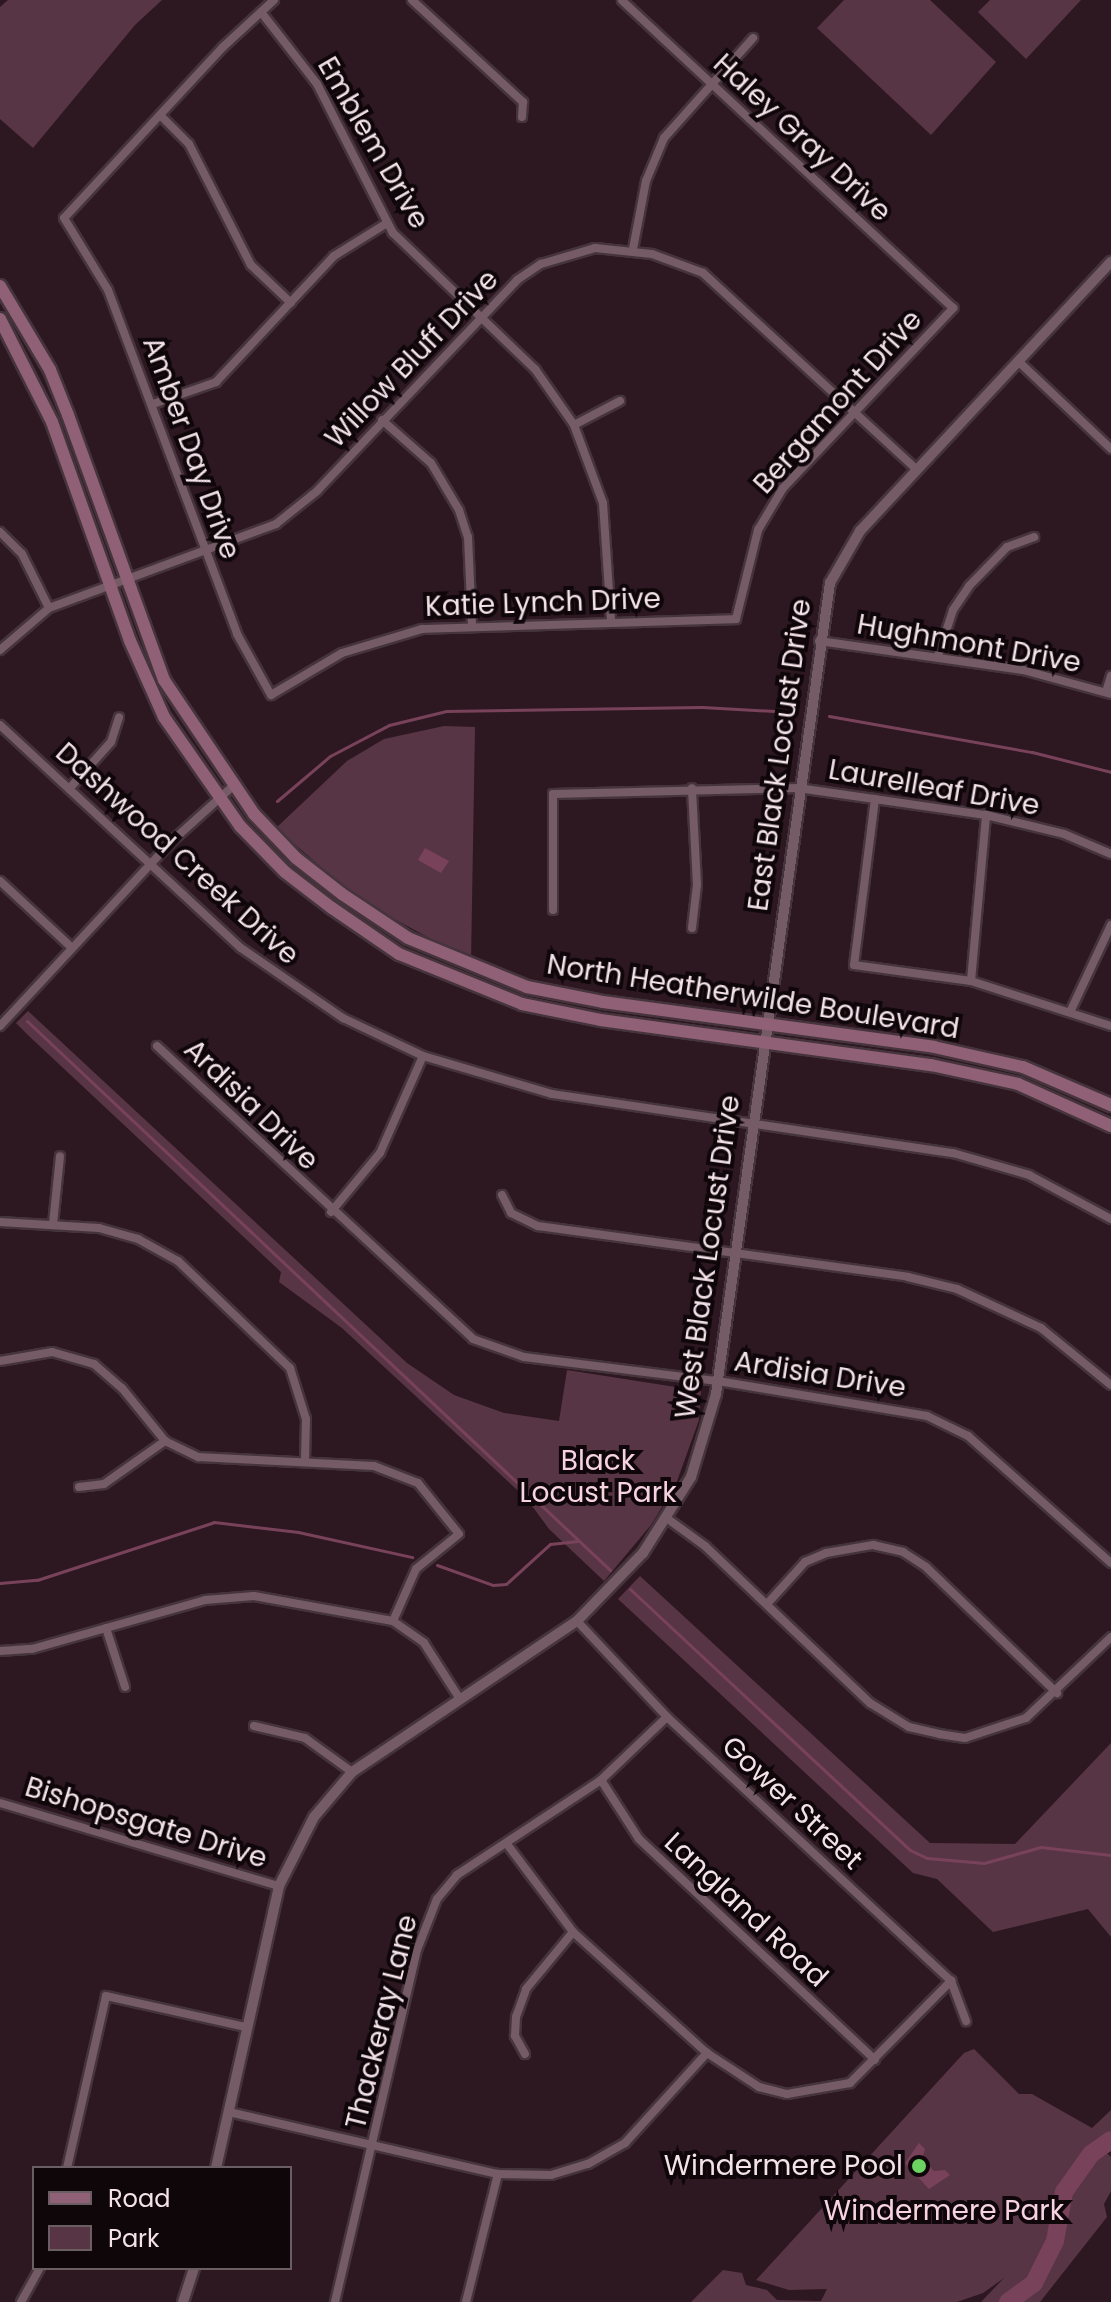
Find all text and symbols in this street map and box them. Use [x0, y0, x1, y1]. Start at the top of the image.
street label: Haley Gray Drive [706, 47, 898, 229]
street label: Emblem Drive [310, 51, 436, 235]
street label: Willow Bluff Drive [318, 263, 506, 455]
street label: Bergamont Drive [747, 303, 929, 501]
street label: Amber Day Drive [135, 332, 247, 564]
street label: Katie Lynch Drive [424, 582, 662, 624]
street label: East Black Locust Drive [741, 597, 819, 913]
street label: Hughmont Drive [854, 608, 1084, 680]
street label: Dashwood Creek Drive [49, 736, 305, 972]
street label: Laurelleaf Drive [826, 753, 1042, 823]
street label: North Heatherwilde Boulevard [544, 948, 962, 1046]
street label: Ardisia Drive [177, 1033, 325, 1177]
street label: West Black Locust Drive [669, 1093, 747, 1421]
street label: Ardisia Drive [732, 1345, 908, 1405]
park label: Black Locust Park [519, 1444, 677, 1510]
street label: Gower Street [715, 1729, 869, 1877]
street label: Bishopsgate Drive [21, 1770, 271, 1876]
street label: Langland Road [657, 1826, 835, 1994]
street label: Thackeray Lane [339, 1911, 425, 2133]
place label: Windermere Pool [664, 2149, 903, 2183]
marker: Windermere Pool [910, 2157, 928, 2175]
legend [32, 2166, 292, 2270]
text: Road [108, 2182, 170, 2215]
park label: Windermere Park [824, 2194, 1064, 2228]
text: Park [108, 2222, 159, 2255]

